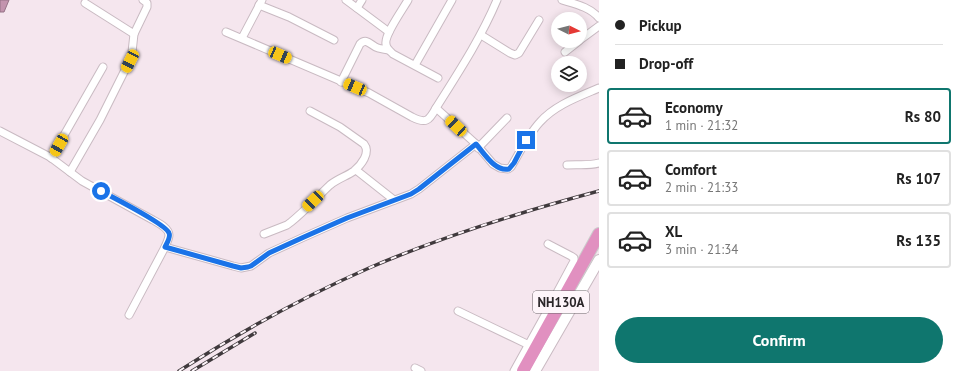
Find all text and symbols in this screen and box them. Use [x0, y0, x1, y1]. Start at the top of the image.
north arrow [551, 12, 587, 48]
map controls [551, 12, 587, 92]
text: Pickup [639, 16, 682, 35]
car [267, 45, 293, 65]
car [119, 48, 141, 74]
text: Drop-off [639, 54, 693, 73]
button: layers [551, 56, 587, 92]
car [342, 77, 368, 97]
icon: car [617, 98, 653, 134]
text: Economy [665, 98, 723, 117]
text: Rs 80 [905, 107, 941, 126]
car [443, 113, 469, 139]
text: 1 min · 21:32 [665, 117, 738, 134]
route end [517, 131, 535, 149]
car [48, 132, 70, 158]
icon: car [617, 160, 653, 196]
text: Comfort [665, 160, 717, 179]
text: Rs 107 [896, 169, 941, 188]
text: 2 min · 21:33 [665, 179, 738, 196]
route start [92, 182, 110, 200]
car [300, 188, 326, 214]
icon: car [617, 222, 653, 258]
text: XL [665, 222, 682, 241]
text: Rs 135 [896, 231, 941, 250]
text: 3 min · 21:34 [665, 241, 738, 258]
road number: NH130A [533, 291, 589, 313]
button: Confirm [615, 317, 943, 363]

